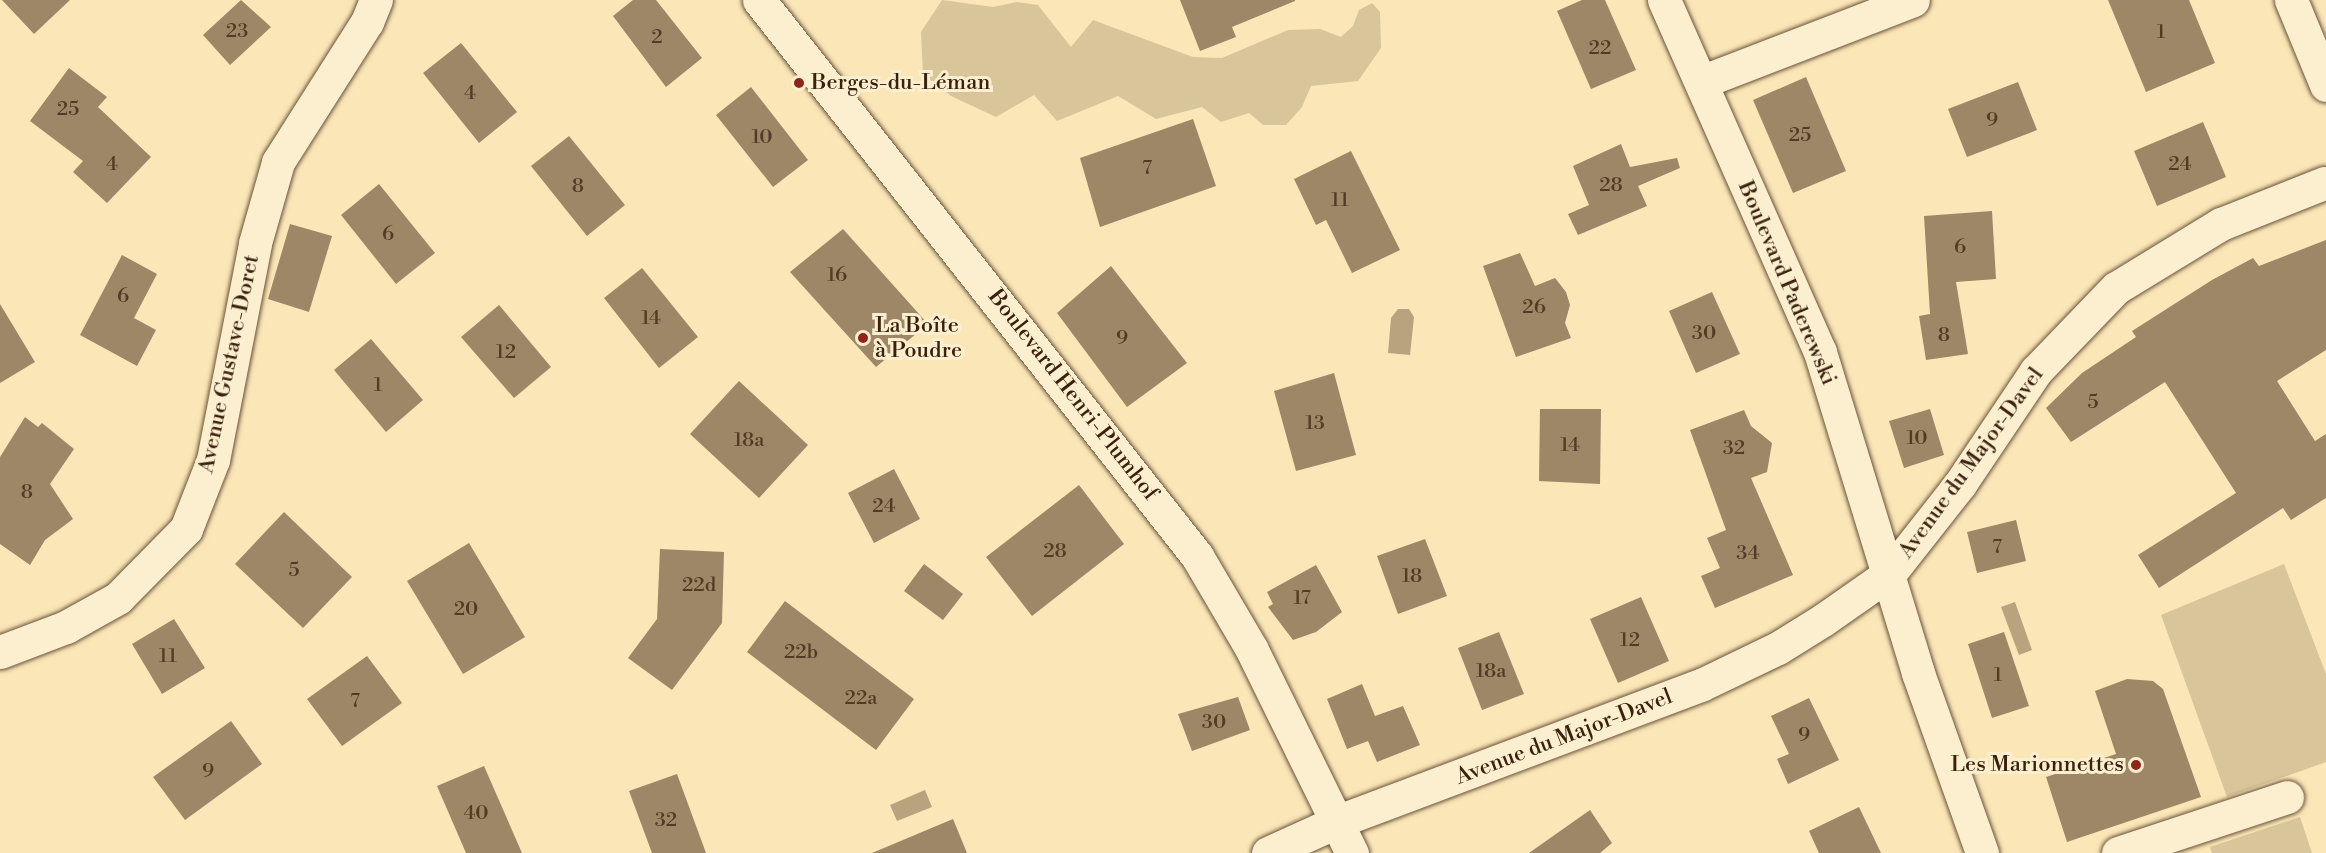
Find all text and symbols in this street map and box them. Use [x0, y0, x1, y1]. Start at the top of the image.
house number: 23 [226, 19, 248, 43]
house number: 1 [2157, 20, 2165, 44]
house number: 2 [651, 25, 663, 49]
house number: 22 [1589, 36, 1611, 60]
place label: Berges-du-Léman [811, 70, 990, 96]
marker: Berges-du-Léman [792, 76, 806, 90]
house number: 4 [464, 81, 476, 105]
house number: 25 [57, 97, 79, 121]
house number: 9 [1986, 108, 1998, 132]
house number: 25 [1789, 123, 1811, 147]
house number: 10 [751, 125, 773, 149]
house number: 4 [106, 152, 118, 176]
house number: 24 [2168, 152, 2192, 176]
house number: 7 [1142, 156, 1152, 180]
house number: 28 [1599, 173, 1623, 197]
house number: 8 [572, 174, 584, 198]
street label: Boulevard Paderewski [1732, 177, 1842, 389]
house number: 11 [1331, 188, 1349, 212]
house number: 6 [382, 222, 394, 246]
house number: 6 [1954, 235, 1966, 259]
street label: Avenue Gustave-Doret [193, 252, 265, 476]
house number: 16 [827, 263, 847, 287]
house number: 6 [117, 284, 129, 308]
street label: Boulevard Henri-Plumhof [982, 284, 1164, 506]
house number: 26 [1522, 295, 1546, 319]
house number: 14 [641, 306, 661, 330]
place label: La Boîte à Poudre [875, 312, 962, 364]
house number: 30 [1692, 321, 1716, 345]
house number: 8 [1938, 323, 1950, 347]
house number: 9 [1116, 326, 1128, 350]
marker: La Boîte à Poudre [856, 331, 870, 345]
house number: 12 [496, 340, 516, 364]
street label: Avenue du Major-Davel [1893, 362, 2049, 564]
house number: 1 [374, 373, 382, 397]
house number: 5 [2087, 390, 2099, 414]
house number: 13 [1305, 411, 1325, 435]
house number: 10 [1906, 426, 1928, 450]
house number: 18a [734, 428, 764, 452]
house number: 14 [1560, 433, 1580, 457]
house number: 32 [1723, 436, 1745, 460]
house number: 8 [21, 480, 33, 504]
house number: 24 [872, 494, 896, 518]
house number: 7 [1992, 535, 2002, 559]
house number: 28 [1043, 539, 1067, 563]
house number: 34 [1736, 541, 1760, 565]
house number: 5 [288, 558, 300, 582]
house number: 18 [1402, 564, 1422, 588]
house number: 22d [682, 573, 716, 597]
house number: 17 [1293, 586, 1311, 610]
house number: 20 [454, 597, 478, 621]
house number: 12 [1620, 628, 1640, 652]
house number: 22b [784, 640, 818, 664]
house number: 11 [159, 644, 177, 668]
house number: 18a [1476, 659, 1506, 683]
house number: 1 [1994, 663, 2002, 687]
street label: Avenue du Major-Davel [1452, 683, 1676, 791]
house number: 22a [845, 686, 877, 710]
house number: 7 [350, 689, 360, 713]
house number: 30 [1202, 710, 1226, 734]
house number: 9 [1798, 723, 1810, 747]
place label: Les Marionnettes [1951, 752, 2124, 778]
marker: Les Marionnettes [2129, 758, 2143, 772]
house number: 9 [202, 759, 214, 783]
house number: 40 [463, 801, 489, 825]
house number: 32 [655, 808, 677, 832]

